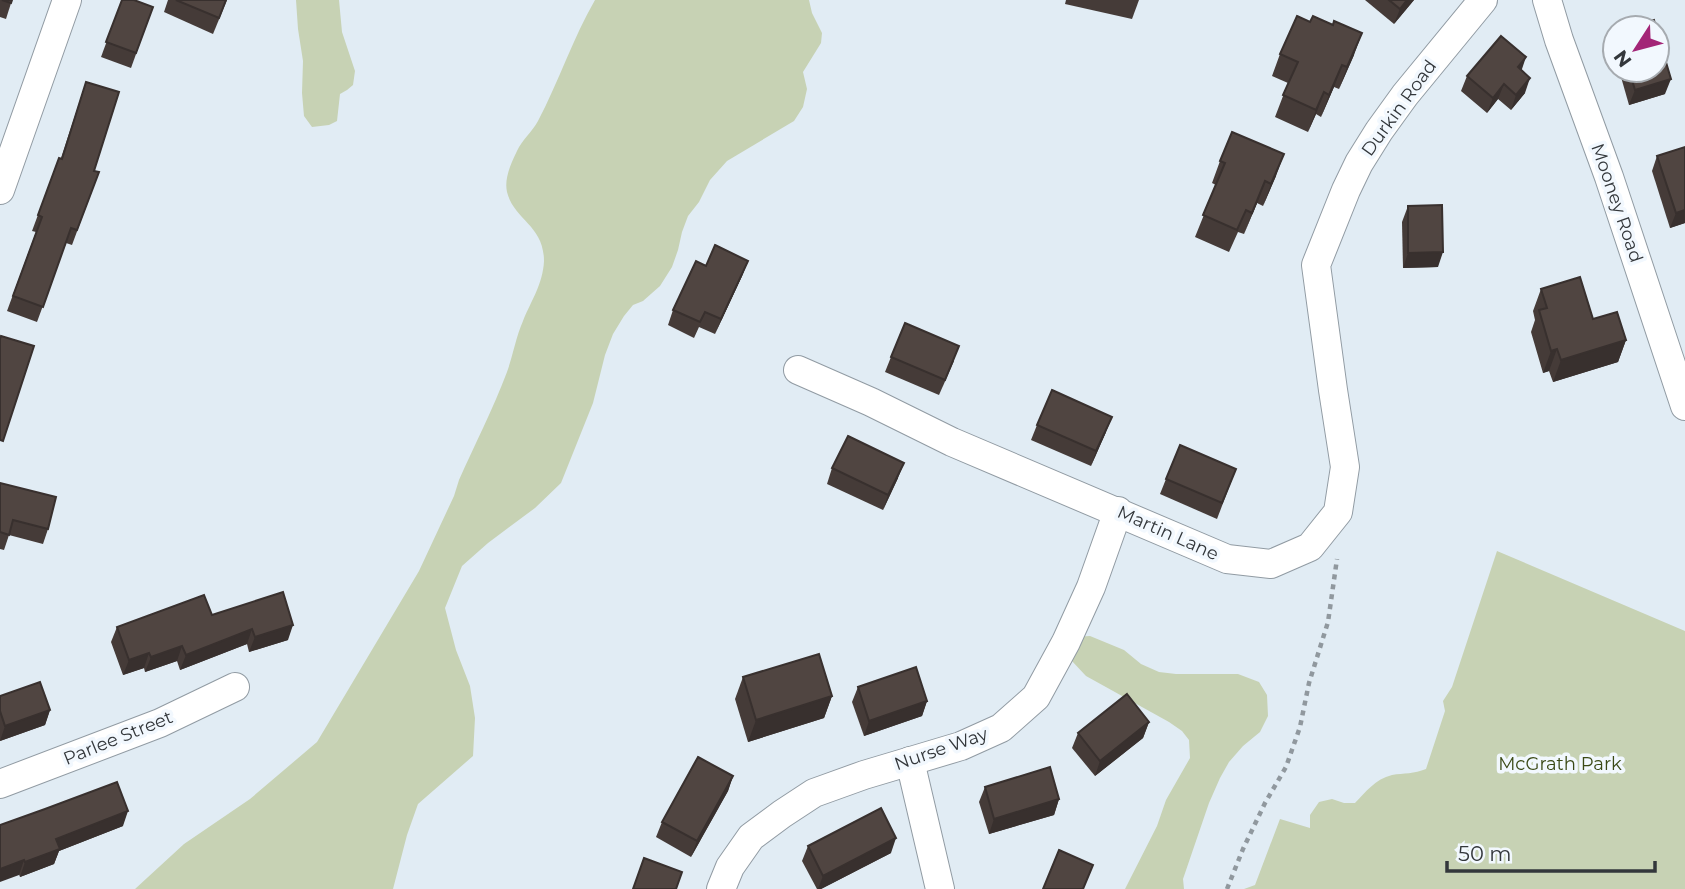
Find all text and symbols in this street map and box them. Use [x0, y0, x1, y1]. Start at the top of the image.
north arrow [1601, 14, 1671, 84]
text: N [1609, 46, 1636, 72]
street label: Durkin Road [1357, 56, 1441, 160]
street label: Mooney Road [1586, 141, 1648, 265]
street label: Martin Lane [1114, 501, 1222, 565]
street label: Parlee Street [60, 706, 176, 770]
street label: Nurse Way [891, 723, 991, 775]
park label: McGrath Park [1498, 753, 1622, 775]
scale bar [1447, 830, 1655, 874]
text: 50 m [1458, 841, 1512, 866]

